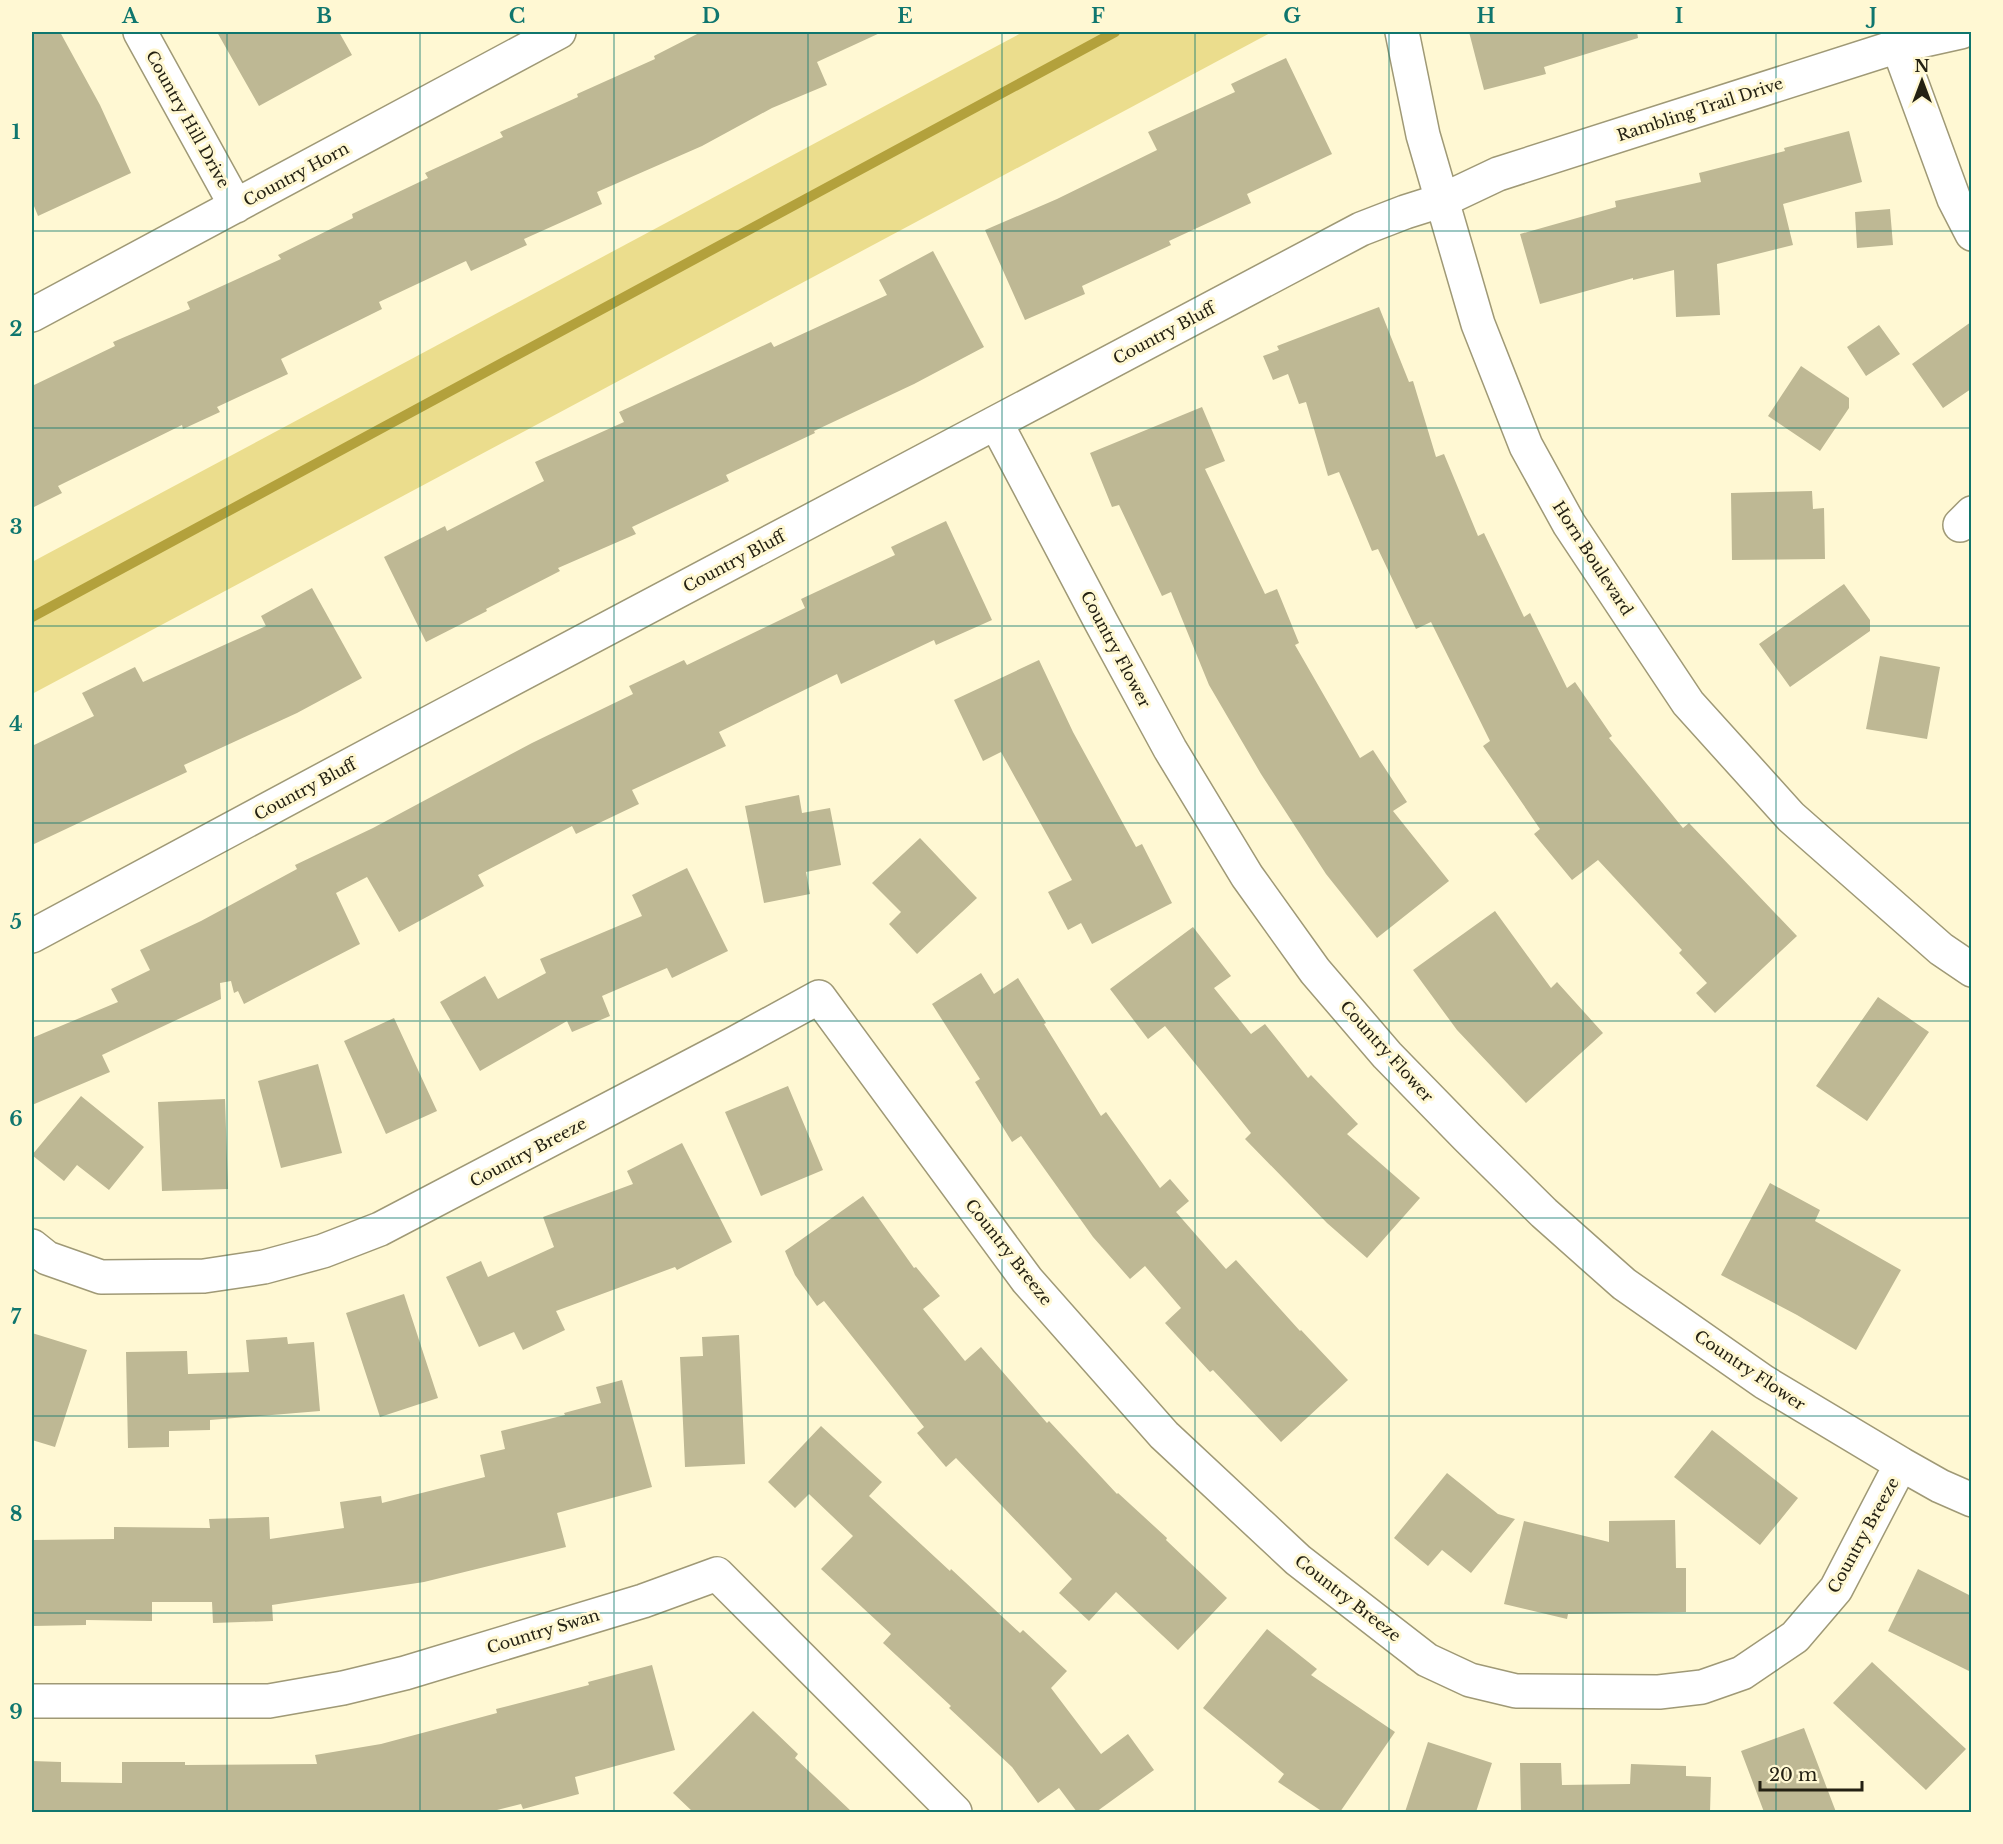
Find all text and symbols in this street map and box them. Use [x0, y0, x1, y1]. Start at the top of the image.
text: A [121, 4, 139, 28]
text: B [316, 4, 332, 28]
text: C [509, 4, 525, 28]
text: D [702, 4, 720, 28]
text: E [897, 4, 913, 28]
text: F [1091, 4, 1105, 28]
text: G [1283, 4, 1301, 28]
text: H [1477, 4, 1496, 28]
text: I [1675, 4, 1683, 28]
text: J [1865, 4, 1877, 28]
street label: Country Hill Drive [142, 47, 234, 191]
north arrow [1892, 51, 1952, 111]
text: N [1914, 56, 1930, 76]
street label: Rambling Trail Drive [1614, 73, 1786, 145]
text: 1 [12, 120, 21, 144]
street label: Country Horn [240, 138, 352, 210]
street label: Country Bluff [1109, 297, 1221, 368]
text: 2 [9, 317, 23, 341]
street label: Horn Boulevard [1549, 497, 1638, 619]
text: 3 [10, 515, 22, 539]
street label: Country Bluff [679, 525, 791, 596]
street label: Country Flower [1077, 587, 1155, 711]
text: 4 [9, 712, 23, 736]
street label: Country Bluff [250, 753, 362, 824]
text: 5 [10, 910, 22, 934]
street label: Country Flower [1336, 996, 1438, 1106]
text: 6 [9, 1107, 23, 1131]
street label: Country Breeze [466, 1113, 590, 1191]
street label: Country Breeze [961, 1195, 1057, 1309]
text: 7 [11, 1305, 22, 1329]
street label: Country Flower [1691, 1326, 1809, 1415]
street label: Country Breeze [1823, 1474, 1903, 1596]
text: 8 [10, 1502, 22, 1526]
street label: Country Breeze [1291, 1550, 1405, 1646]
street label: Country Swan [484, 1604, 602, 1658]
text: 9 [9, 1700, 23, 1724]
scale bar [1760, 1754, 1862, 1792]
text: 20 m [1769, 1764, 1817, 1786]

